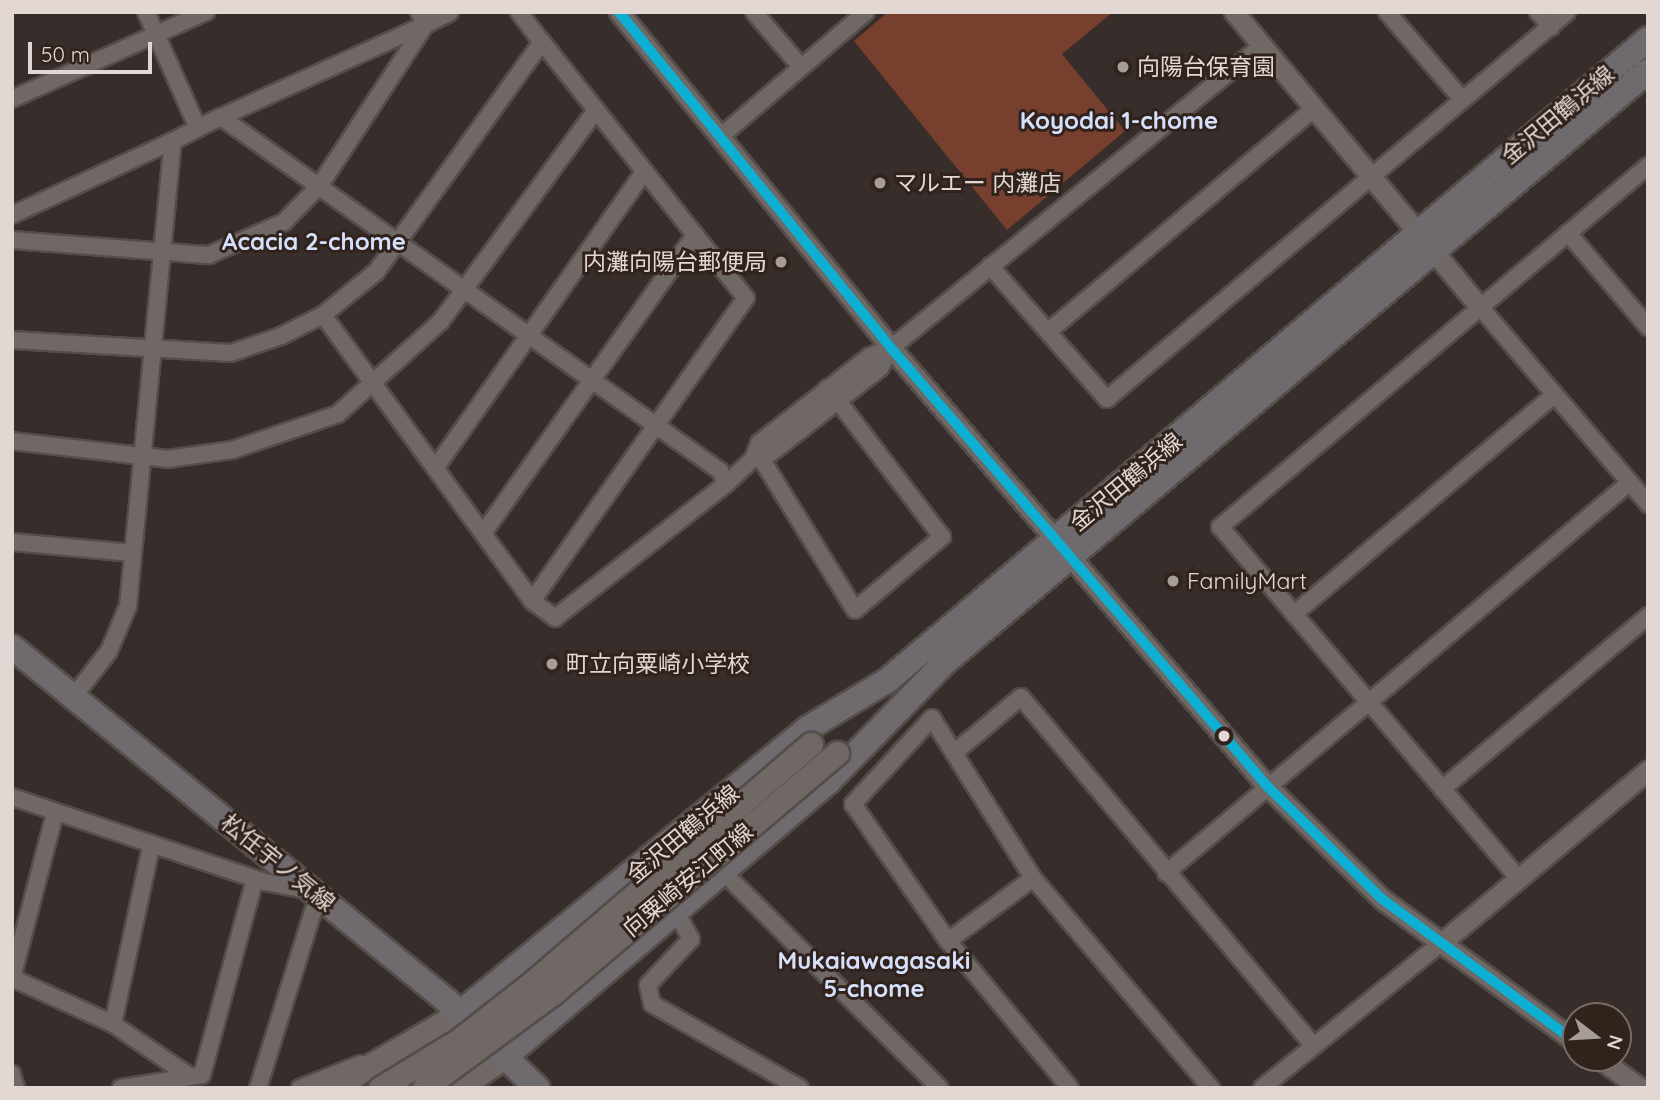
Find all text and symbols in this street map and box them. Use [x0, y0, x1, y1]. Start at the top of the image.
scale bar [32, 28, 156, 72]
text: 50 m [41, 41, 90, 67]
place label: 向陽台保育園 [1137, 53, 1275, 81]
marker: 向陽台保育園 [1115, 59, 1131, 75]
street label: 金沢田鶴浜線 [1496, 60, 1620, 170]
district label: Koyodai 1-chome [1020, 107, 1218, 135]
place label: マルエー 内灘店 [894, 169, 1061, 197]
marker: マルエー 内灘店 [872, 175, 888, 191]
district label: Acacia 2-chome [222, 228, 406, 256]
place label: 内灘向陽台郵便局 [583, 248, 767, 276]
marker: 内灘向陽台郵便局 [773, 254, 789, 270]
street label: 金沢田鶴浜線 [1064, 427, 1188, 537]
place label: FamilyMart [1187, 567, 1307, 595]
marker: FamilyMart [1165, 573, 1181, 589]
place label: 町立向粟崎小学校 [566, 650, 750, 678]
marker: 町立向粟崎小学校 [544, 656, 560, 672]
unlabelled marker [1217, 729, 1231, 743]
street label: 金沢田鶴浜線 [621, 779, 745, 889]
street label: 松任宇ノ気線 [216, 809, 340, 917]
street label: 向粟崎安江町線 [617, 818, 759, 942]
district label: Mukaiawagasaki 5-chome [778, 947, 970, 1003]
north arrow [1562, 1002, 1632, 1072]
text: N [1602, 1032, 1629, 1053]

